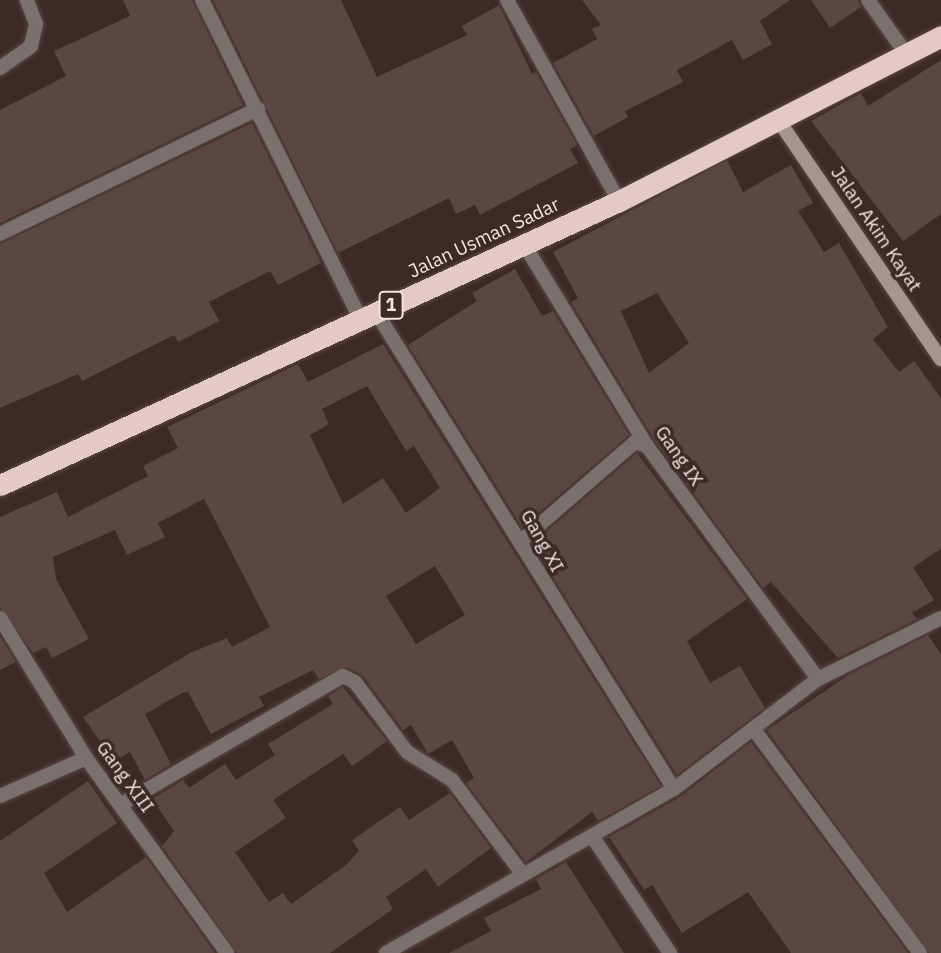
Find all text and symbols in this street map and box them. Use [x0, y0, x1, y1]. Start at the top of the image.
street label: Jalan Akim Kayat [826, 162, 926, 296]
street label: Jalan Usman Sadar [405, 193, 563, 283]
road number: 1 [377, 290, 405, 320]
street label: Gang IX [650, 422, 708, 490]
street label: Gang XI [516, 506, 568, 576]
street label: Gang XIII [91, 737, 159, 817]

